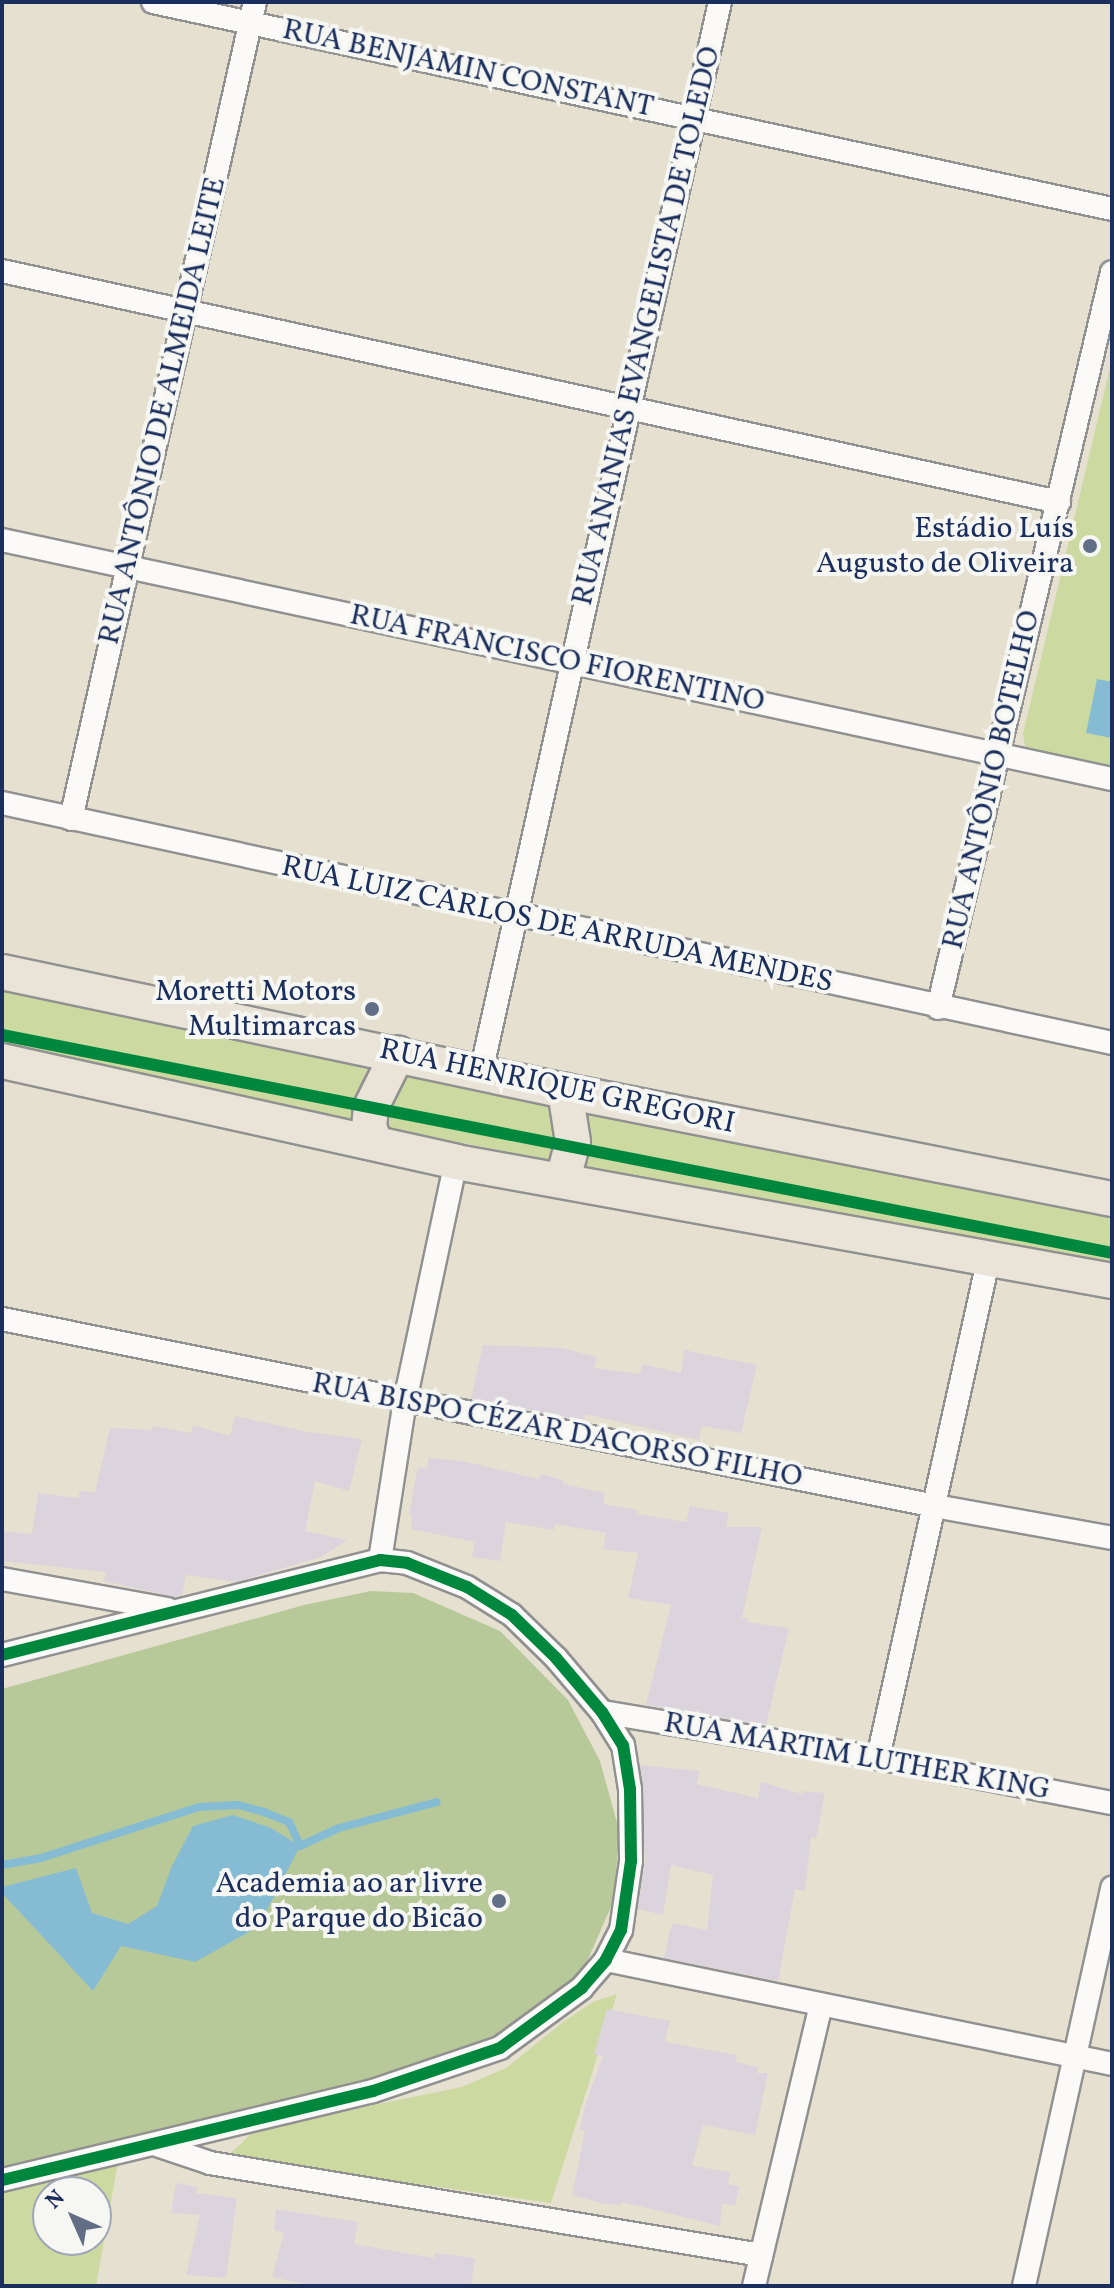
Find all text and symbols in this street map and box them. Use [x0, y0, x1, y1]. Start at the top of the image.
street label: RUA BENJAMIN CONSTANT [279, 12, 657, 126]
street label: RUA ANANIAS EVANGELISTA DE TOLEDO [565, 43, 729, 609]
street label: RUA ANTÔNIO DE ALMEIDA LEITE [92, 174, 234, 648]
place label: Estádio Luís Augusto de Oliveira [816, 511, 1074, 582]
marker: Estádio Luís Augusto de Oliveira [1081, 537, 1099, 555]
street label: RUA FRANCISCO FIORENTINO [346, 597, 768, 721]
street label: RUA ANTÔNIO BOTELHO [935, 607, 1049, 953]
street label: RUA LUIZ CARLOS DE ARRUDA MENDES [278, 849, 836, 1001]
place label: Moretti Motors Multimarcas [155, 974, 356, 1044]
marker: Moretti Motors Multimarcas [363, 1000, 381, 1018]
street label: RUA HENRIQUE GREGORI [376, 1032, 738, 1142]
street label: RUA BISPO CÉZAR DACORSO FILHO [309, 1366, 805, 1496]
street label: RUA MARTIM LUTHER KING [661, 1705, 1053, 1809]
place label: Academia ao ar livre do Parque do Bicão [215, 1866, 483, 1936]
marker: Academia ao ar livre do Parque do Bicão [490, 1892, 508, 1910]
north arrow [32, 2176, 112, 2256]
text: N [39, 2183, 73, 2217]

